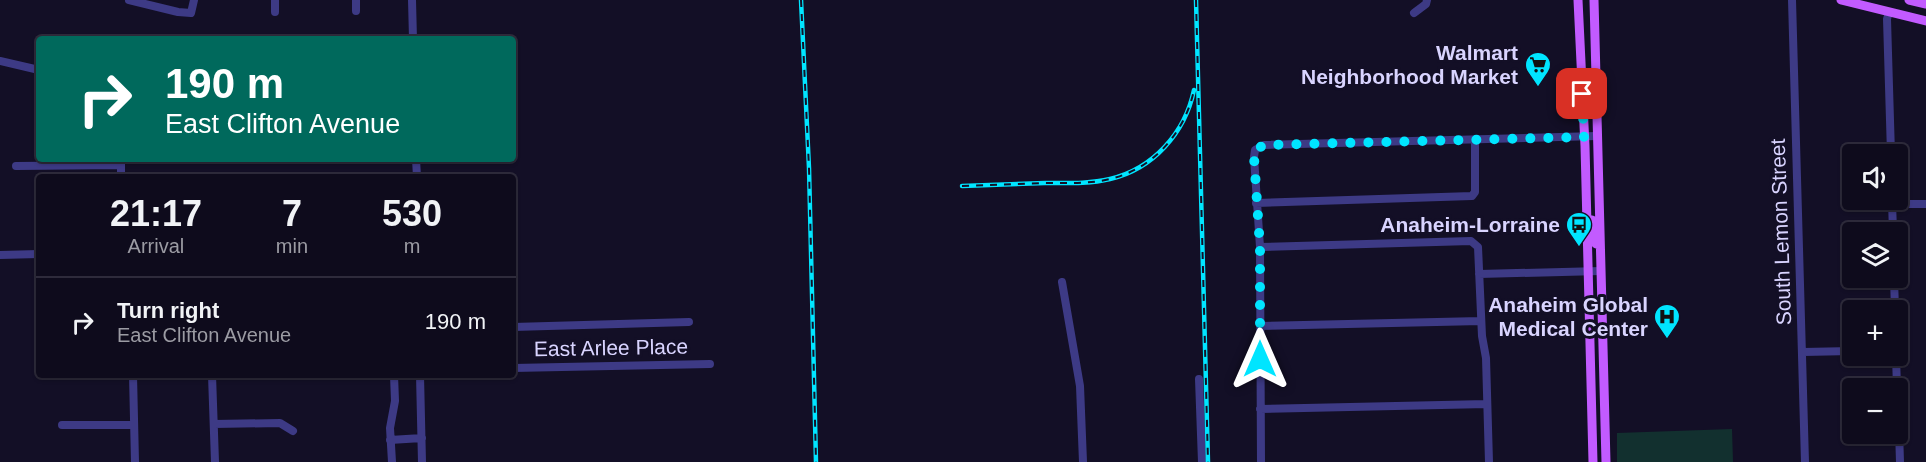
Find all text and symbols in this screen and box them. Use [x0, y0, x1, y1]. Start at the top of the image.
place label: Walmart Neighborhood Market [1301, 41, 1518, 88]
supermarket icon: Walmart Neighborhood Market [1523, 50, 1553, 88]
icon: right [66, 60, 144, 138]
text: 190 m [165, 60, 284, 107]
pin [1556, 68, 1607, 119]
icon: arrive [1565, 77, 1598, 110]
text: East Clifton Avenue [165, 109, 400, 139]
street label: South Lemon Street [1766, 138, 1795, 326]
map controls [1842, 144, 1908, 444]
button: sound [1842, 144, 1908, 210]
text: 21:17 [110, 193, 202, 234]
text: 7 [282, 193, 302, 234]
text: 530 [382, 193, 442, 234]
bus stop icon: Anaheim-Lorraine [1564, 210, 1594, 248]
place label: Anaheim-Lorraine [1380, 213, 1560, 236]
button: layers [1842, 222, 1908, 288]
text: Arrival [128, 235, 184, 257]
text: min [276, 235, 308, 257]
text: m [404, 235, 420, 257]
place label: Anaheim Global Medical Center [1488, 293, 1648, 340]
text: Turn right [117, 298, 219, 323]
button: + [1842, 300, 1908, 366]
hospital icon: Anaheim Global Medical Center [1652, 302, 1682, 340]
icon: right [66, 306, 99, 339]
text: 190 m [425, 309, 486, 334]
text: East Clifton Avenue [117, 324, 291, 346]
position arrow [1228, 327, 1292, 391]
street label: East Arlee Place [534, 335, 688, 360]
button: − [1842, 378, 1908, 444]

